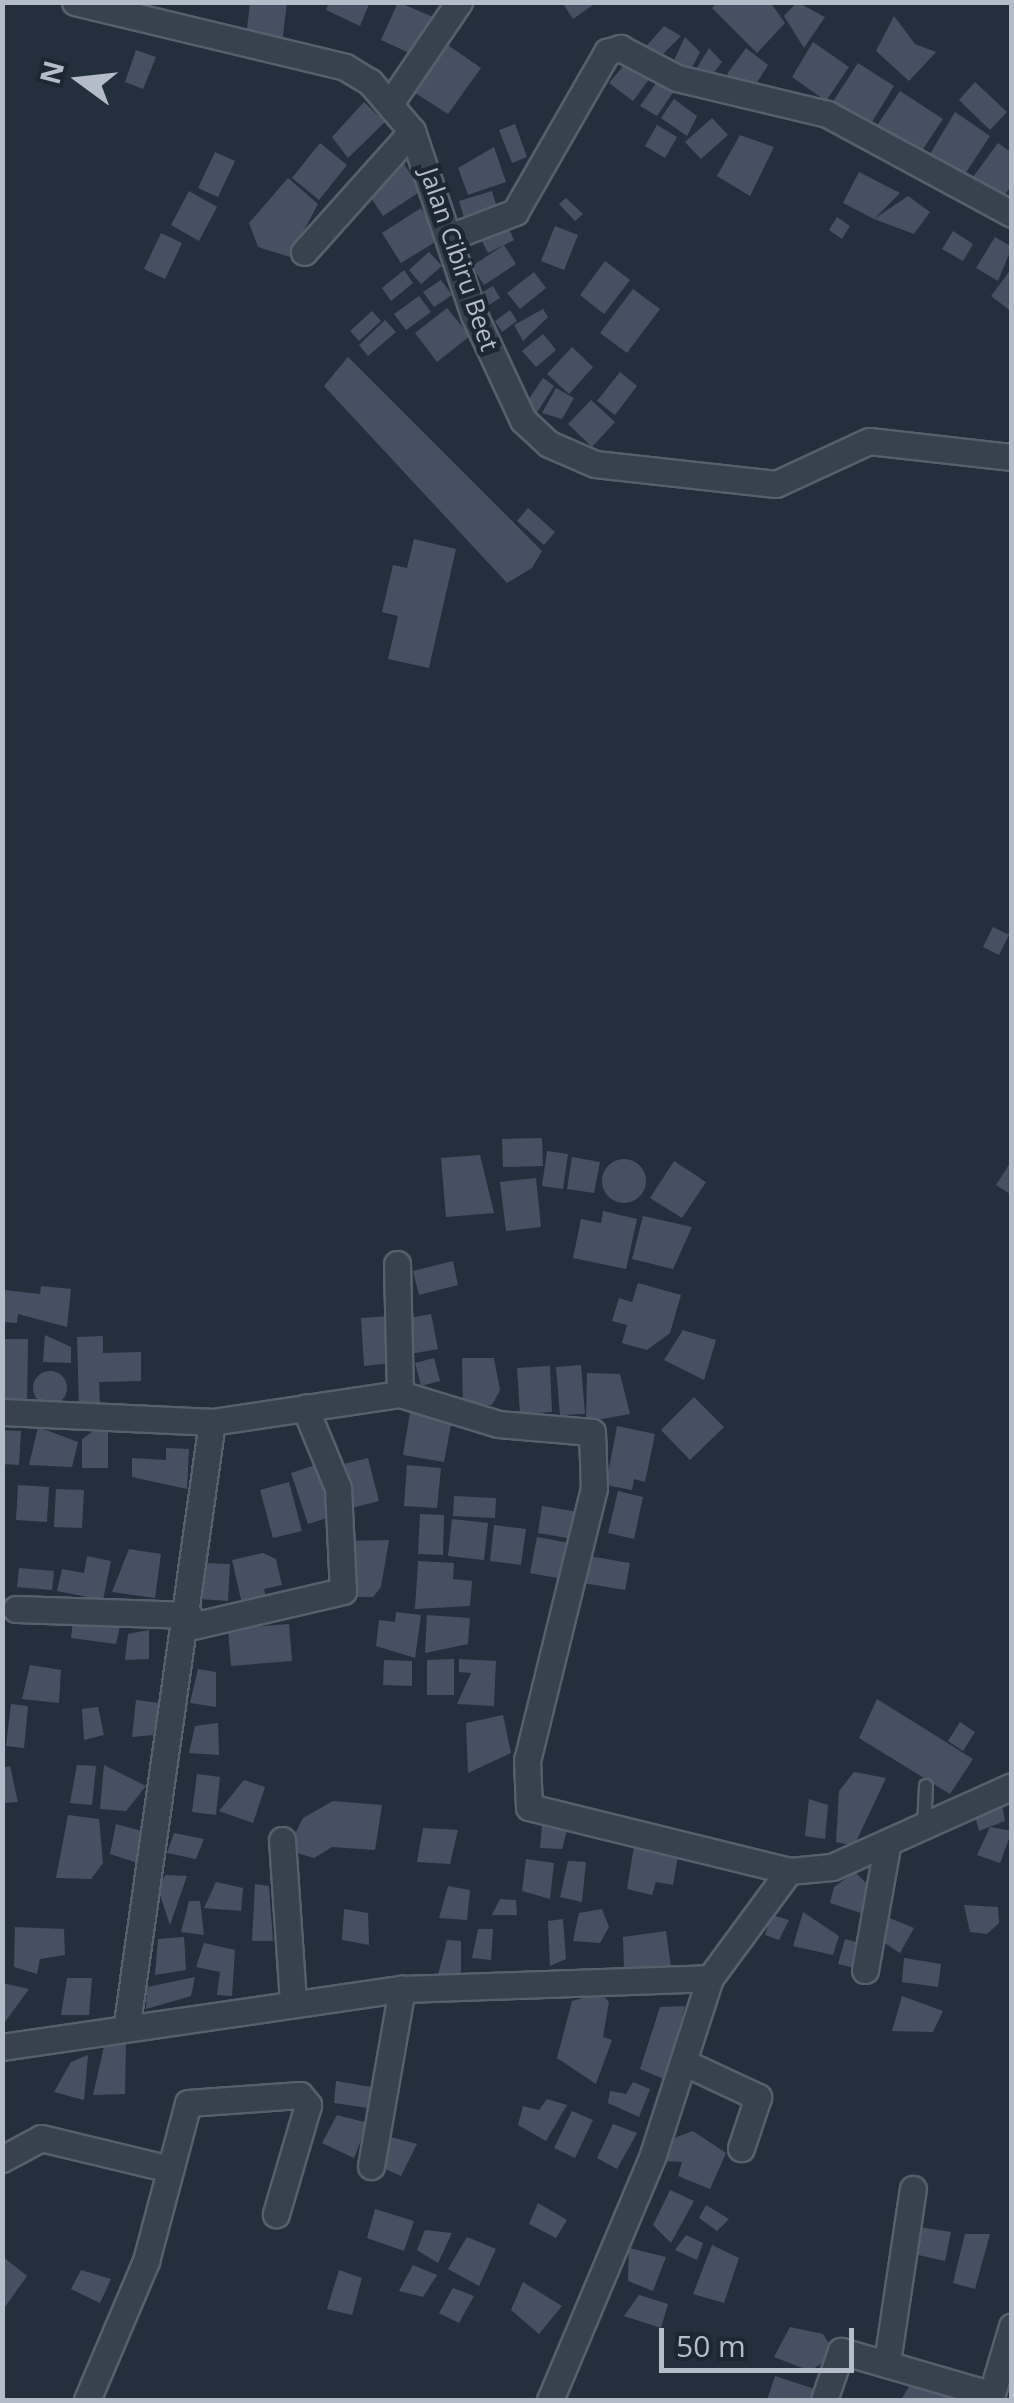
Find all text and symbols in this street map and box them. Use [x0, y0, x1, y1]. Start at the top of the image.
north arrow [30, 30, 130, 130]
text: N [30, 56, 72, 88]
street label: Jalan Cibiru Beet [415, 164, 505, 354]
scale bar [664, 2308, 859, 2370]
text: 50 m [676, 2325, 746, 2366]

